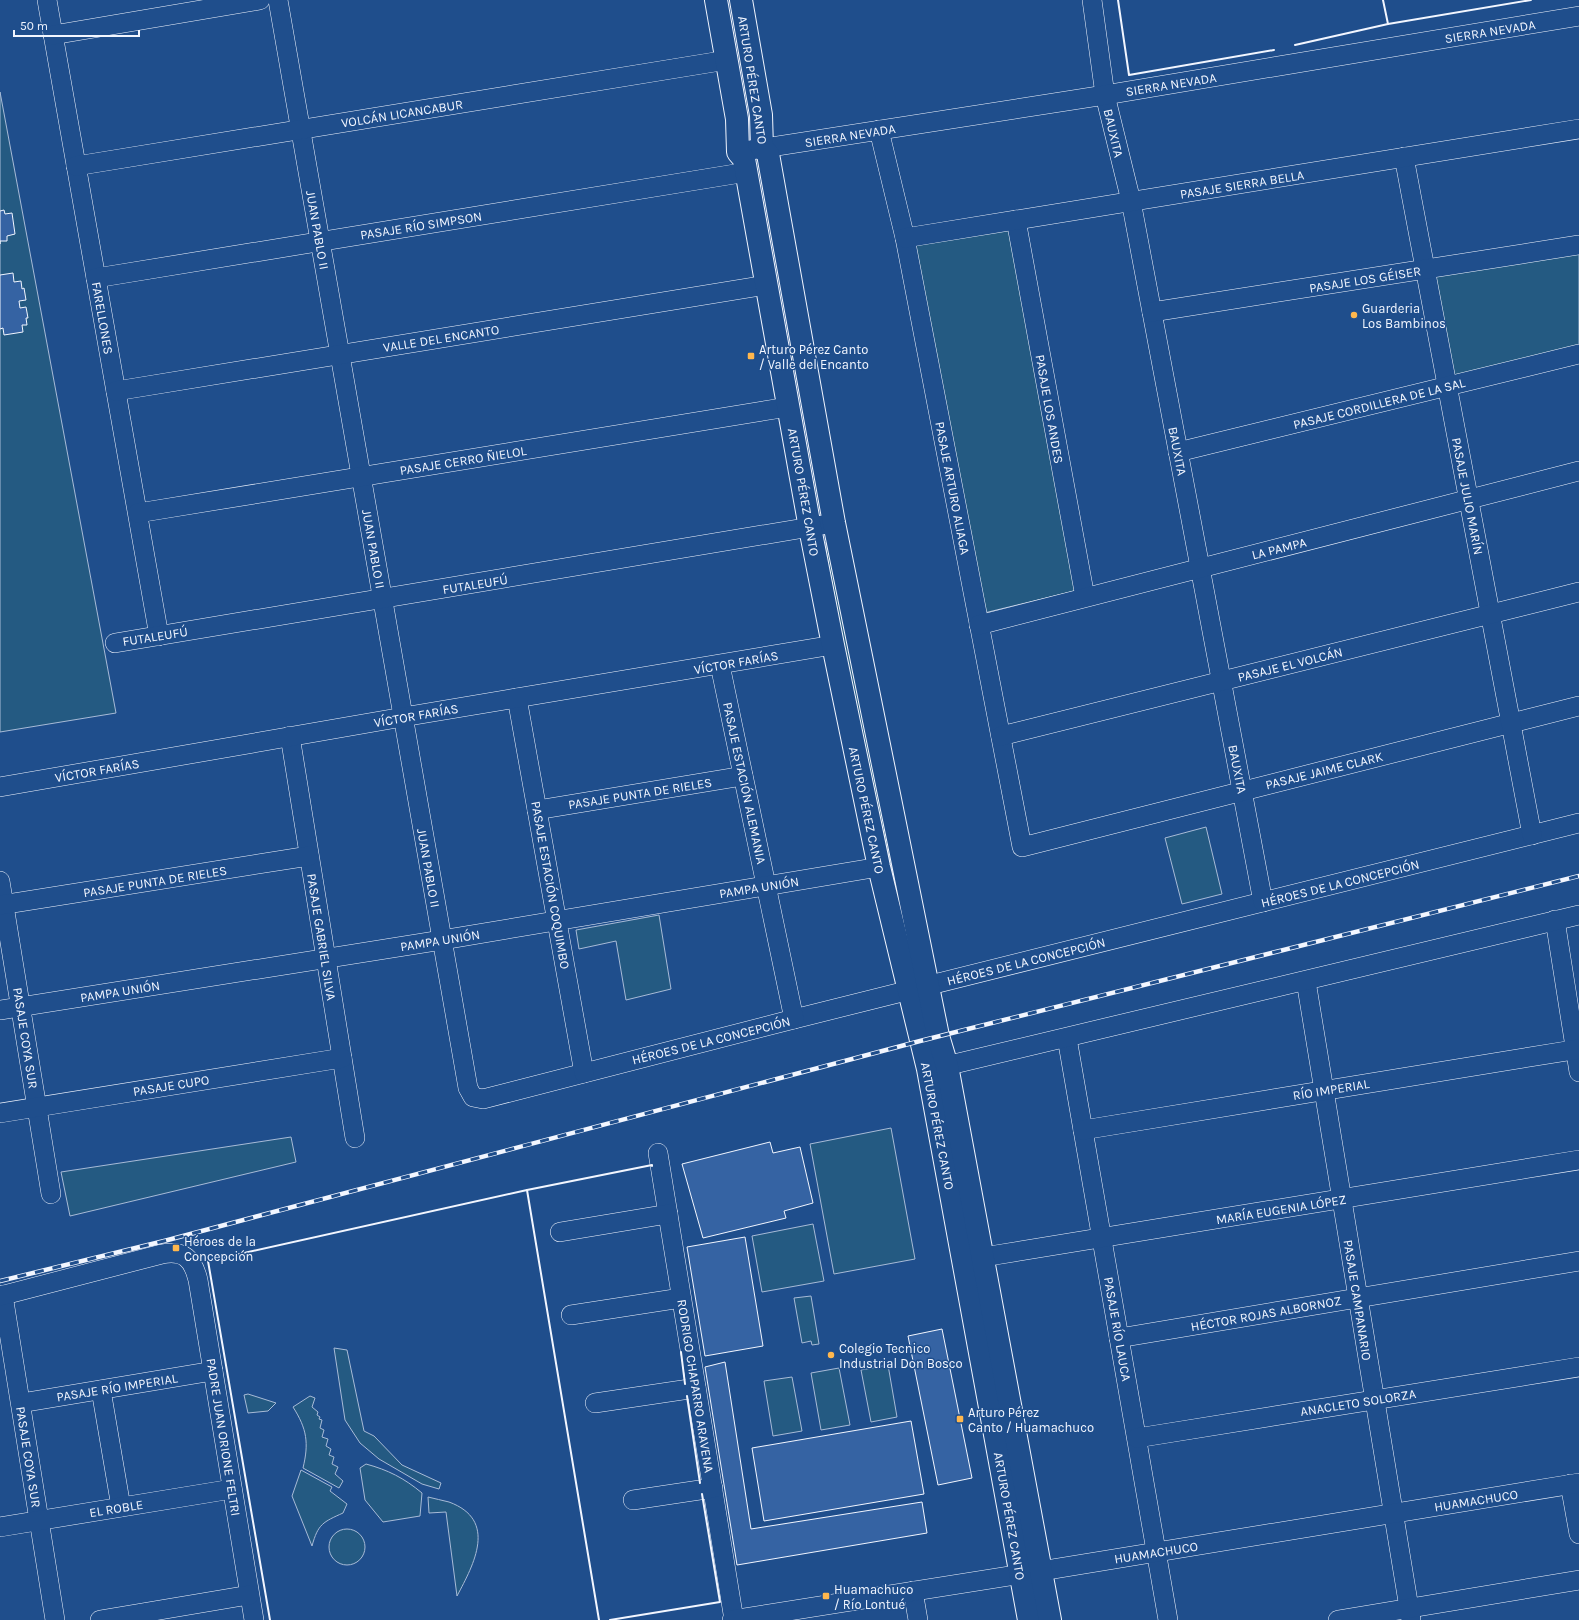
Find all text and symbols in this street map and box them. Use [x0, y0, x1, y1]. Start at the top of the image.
scale bar [14, 12, 139, 38]
street label: ARTURO PÉREZ CANTO [735, 15, 772, 145]
street label: SIERRA NEVADA [1444, 17, 1537, 46]
text: 50 m [20, 19, 48, 33]
street label: SIERRA NEVADA [1125, 70, 1218, 99]
street label: VOLCÁN LICANCABUR [340, 94, 464, 131]
street label: BAUXITA [1101, 107, 1127, 159]
street label: SIERRA NEVADA [804, 121, 897, 150]
street label: PASAJE SIERRA BELLA [1179, 167, 1306, 202]
street label: JUAN PABLO II [303, 189, 332, 271]
street label: PASAJE RÍO SIMPSON [359, 206, 483, 243]
street label: PASAJE LOS GÉISER [1308, 261, 1422, 296]
street label: FARELLONES [89, 281, 116, 356]
place label: Guarderia Los Bambinos [1362, 301, 1446, 331]
marker: Guarderia Los Bambinos [1349, 310, 1359, 320]
street label: VALLE DEL ENCANTO [382, 322, 500, 355]
place label: Arturo Pérez Canto / Valle del Encanto [759, 342, 869, 372]
marker: Arturo Pérez Canto / Valle del Encanto [746, 351, 756, 361]
street label: PASAJE LOS ANDES [1033, 353, 1067, 465]
street label: PASAJE CORDILLERA DE LA SAL [1292, 375, 1467, 432]
street label: PASAJE ARTURO ALIAGA [932, 420, 973, 557]
street label: BAUXITA [1165, 425, 1190, 477]
street label: ARTURO PÉREZ CANTO [785, 427, 824, 557]
street label: PASAJE JULIO MARÍN [1449, 436, 1488, 556]
street label: PASAJE CERRO ÑIELOL [399, 443, 528, 478]
street label: JUAN PABLO II [359, 508, 388, 590]
street label: LA PAMPA [1250, 534, 1309, 563]
street label: FUTALEUFÚ [441, 570, 509, 597]
street label: FUTALEUFÚ [121, 622, 189, 649]
street label: PASAJE EL VOLCÁN [1236, 642, 1344, 685]
street label: VÍCTOR FARÍAS [692, 646, 779, 677]
street label: VÍCTOR FARÍAS [372, 699, 459, 730]
street label: PASAJE ESTACIÓN ALEMANIA [720, 701, 770, 866]
street label: BAUXITA [1225, 743, 1250, 795]
street label: ARTURO PÉREZ CANTO [846, 745, 889, 875]
street label: PASAJE JAIME CLARK [1264, 749, 1384, 792]
street label: VÍCTOR FARÍAS [53, 754, 140, 785]
street label: PASAJE PUNTA DE RIELES [567, 775, 713, 812]
street label: PASAJE ESTACIÓN COQUIMBO [528, 800, 574, 970]
street label: JUAN PABLO II [414, 827, 443, 909]
street label: HÉROES DE LA CONCEPCIÓN [1259, 855, 1421, 910]
street label: PASAJE PUNTA DE RIELES [82, 863, 228, 900]
street label: PASAJE GABRIEL SILVA [304, 872, 339, 1002]
street label: PAMPA UNIÓN [718, 873, 800, 901]
street label: PAMPA UNIÓN [399, 926, 481, 954]
street label: HÉROES DE LA CONCEPCIÓN [945, 933, 1107, 988]
street label: PAMPA UNIÓN [79, 977, 161, 1005]
street label: PASAJE COYA SUR [10, 986, 41, 1090]
street label: HÉROES DE LA CONCEPCIÓN [630, 1012, 792, 1067]
street label: ARTURO PÉREZ CANTO [918, 1061, 959, 1191]
street label: PASAJE CUPO [132, 1072, 210, 1099]
street label: RÍO IMPERIAL [1291, 1074, 1370, 1103]
street label: MARÍA EUGENIA LÓPEZ [1214, 1190, 1347, 1227]
place label: Héroes de la Concepción [184, 1234, 256, 1264]
street label: PASAJE CAMPANARIO [1341, 1239, 1374, 1362]
marker: Héroes de la Concepción [171, 1243, 181, 1253]
street label: PASAJE RÍO LAUCA [1101, 1275, 1136, 1383]
street label: HÉCTOR ROJAS ALBORNOZ [1189, 1291, 1343, 1334]
street label: RODRIGO CHAPARRO ARAVENA [674, 1298, 717, 1474]
place label: Colegio Tecnico Industrial Don Bosco [839, 1341, 963, 1371]
marker: Colegio Tecnico Industrial Don Bosco [826, 1350, 836, 1360]
street label: PADRE JUAN ORIONE FELTRI [204, 1357, 243, 1517]
street label: PASAJE RÍO IMPERIAL [55, 1369, 179, 1404]
street label: ANACLETO SOLORZA [1299, 1386, 1418, 1419]
street label: PASAJE COYA SUR [13, 1405, 44, 1509]
place label: Arturo Pérez Canto / Huamachuco [968, 1405, 1094, 1435]
marker: Arturo Pérez Canto / Huamachuco [955, 1414, 965, 1424]
street label: ARTURO PÉREZ CANTO [991, 1451, 1030, 1581]
street label: HUAMACHUCO [1433, 1486, 1519, 1515]
street label: EL ROBLE [88, 1497, 144, 1520]
street label: HUAMACHUCO [1113, 1538, 1199, 1567]
place label: Huamachuco / Río Lontué [834, 1582, 913, 1612]
marker: Huamachuco / Río Lontué [821, 1591, 831, 1601]

